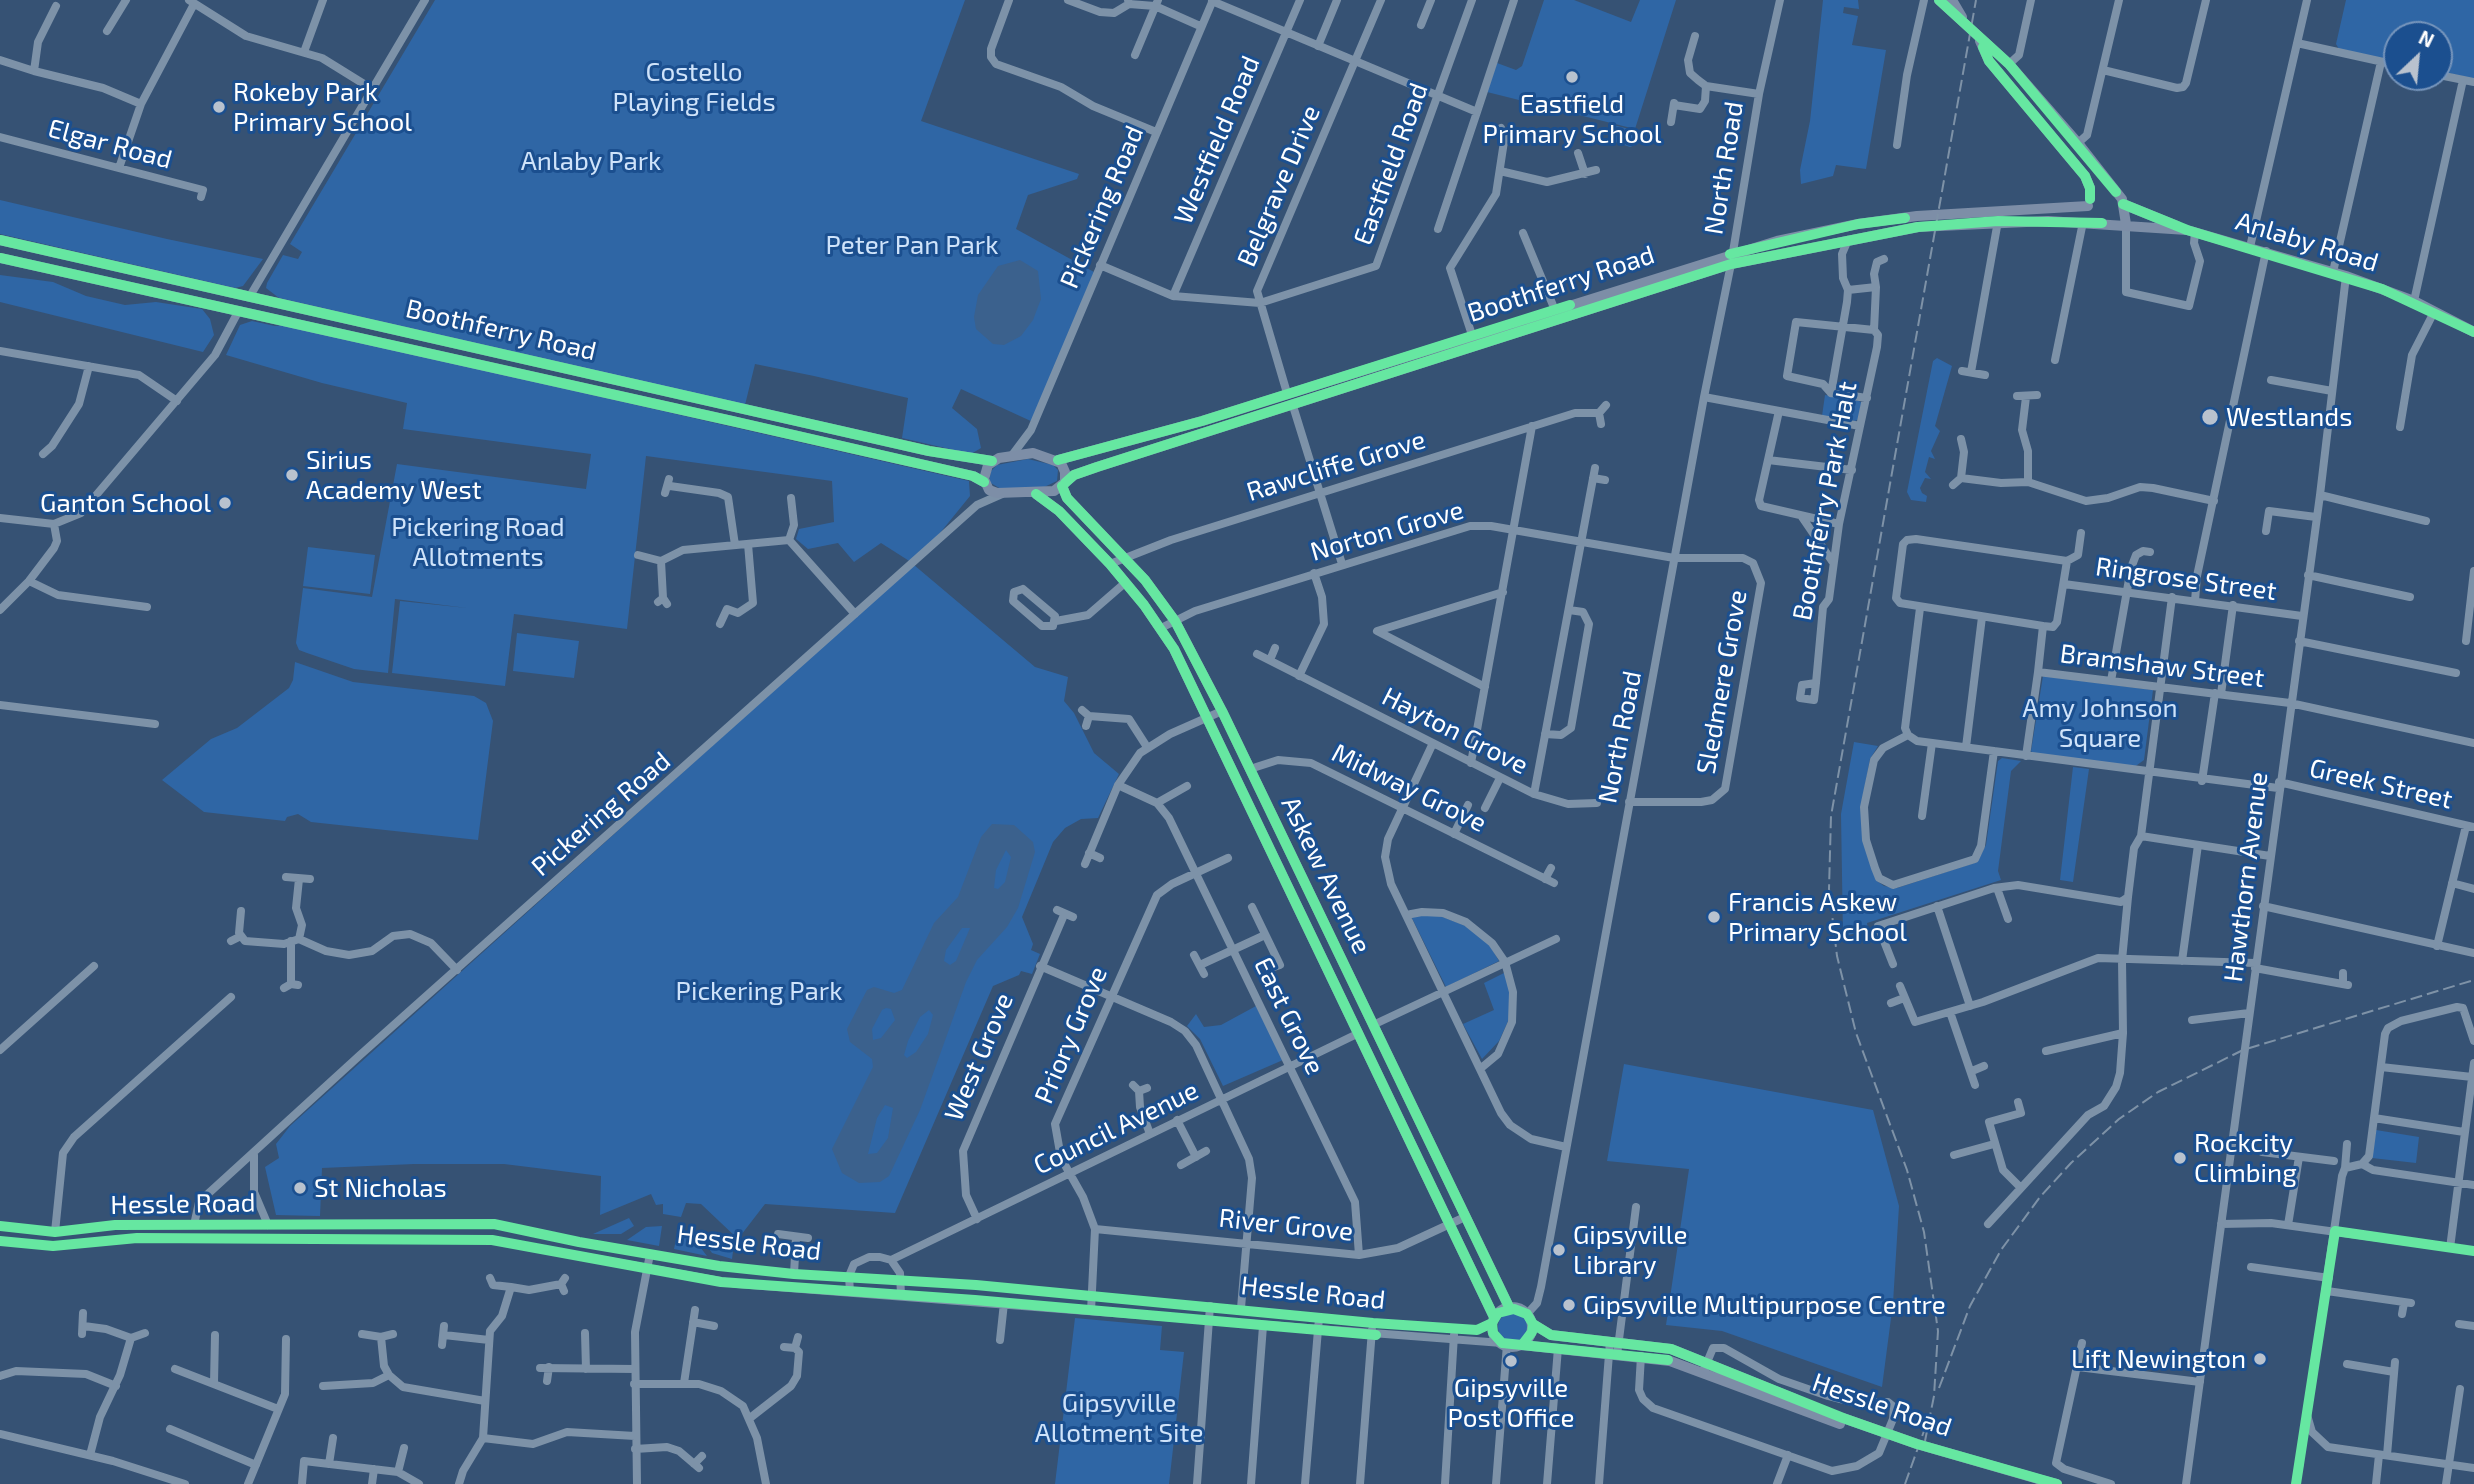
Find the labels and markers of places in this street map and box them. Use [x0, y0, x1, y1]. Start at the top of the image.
marker: Eastfield Primary School [1564, 69, 1580, 85]
place label: Rokeby Park Primary School [233, 76, 412, 138]
place label: Eastfield Primary School [1483, 88, 1661, 150]
marker: Rokeby Park Primary School [211, 99, 227, 115]
place label: Westlands [2226, 401, 2352, 433]
marker: Westlands [2200, 407, 2220, 427]
place label: Sirius Academy West [306, 444, 482, 505]
marker: Sirius Academy West [284, 467, 300, 483]
place label: Ganton School [40, 487, 211, 519]
marker: Ganton School [217, 495, 233, 511]
place label: Francis Askew Primary School [1728, 886, 1907, 948]
marker: Francis Askew Primary School [1706, 909, 1722, 925]
place label: Rockcity Climbing [2194, 1127, 2297, 1188]
marker: Rockcity Climbing [2172, 1150, 2188, 1166]
place label: St Nicholas [314, 1172, 447, 1204]
marker: St Nicholas [292, 1180, 308, 1196]
place label: Gipsyville Library [1573, 1219, 1687, 1280]
marker: Gipsyville Library [1551, 1242, 1567, 1258]
place label: Gipsyville Multipurpose Centre [1583, 1289, 1946, 1321]
marker: Gipsyville Multipurpose Centre [1561, 1297, 1577, 1313]
place label: Lift Newington [2071, 1343, 2246, 1375]
marker: Lift Newington [2252, 1351, 2268, 1367]
marker: Gipsyville Post Office [1503, 1353, 1519, 1369]
place label: Gipsyville Post Office [1448, 1372, 1574, 1434]

